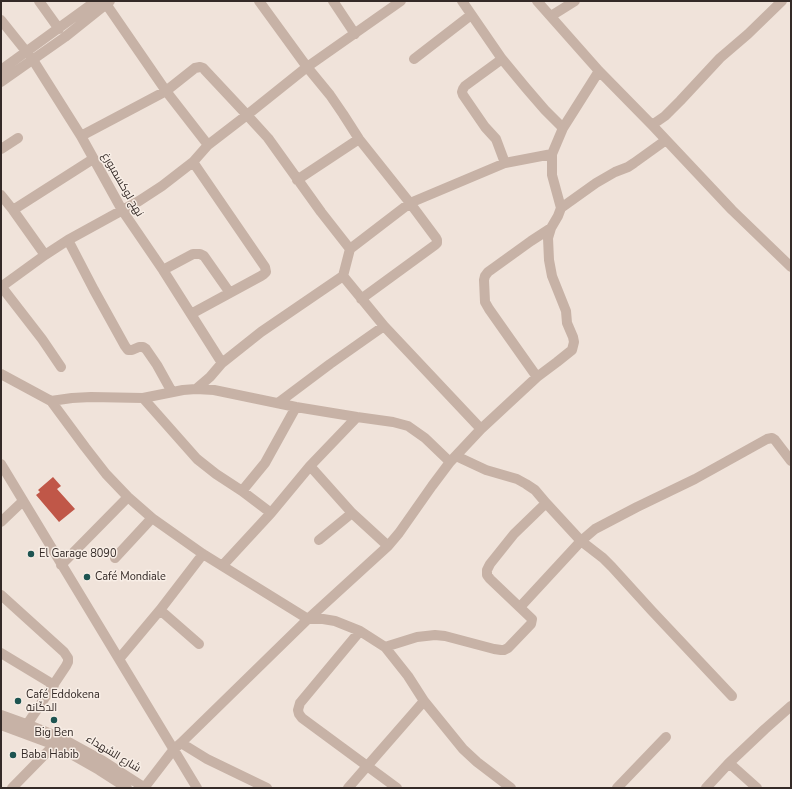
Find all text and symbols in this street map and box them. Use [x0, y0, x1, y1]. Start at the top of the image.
street label: نهج لوكسمبورغ [98, 151, 146, 219]
place label: El Garage 8090 [39, 547, 117, 561]
marker: El Garage 8090 [26, 549, 36, 559]
place label: Café Mondiale [95, 570, 166, 584]
marker: Café Mondiale [82, 572, 92, 582]
place label: Café Eddokena الدكّانة [26, 688, 100, 714]
marker: Café Eddokena الدكّانة [13, 696, 23, 706]
marker: Big Ben [49, 715, 59, 725]
place label: Big Ben [35, 726, 73, 740]
street label: شارع الشهداء [83, 732, 143, 776]
place label: Baba Habib [21, 748, 79, 762]
marker: Baba Habib [8, 750, 18, 760]

